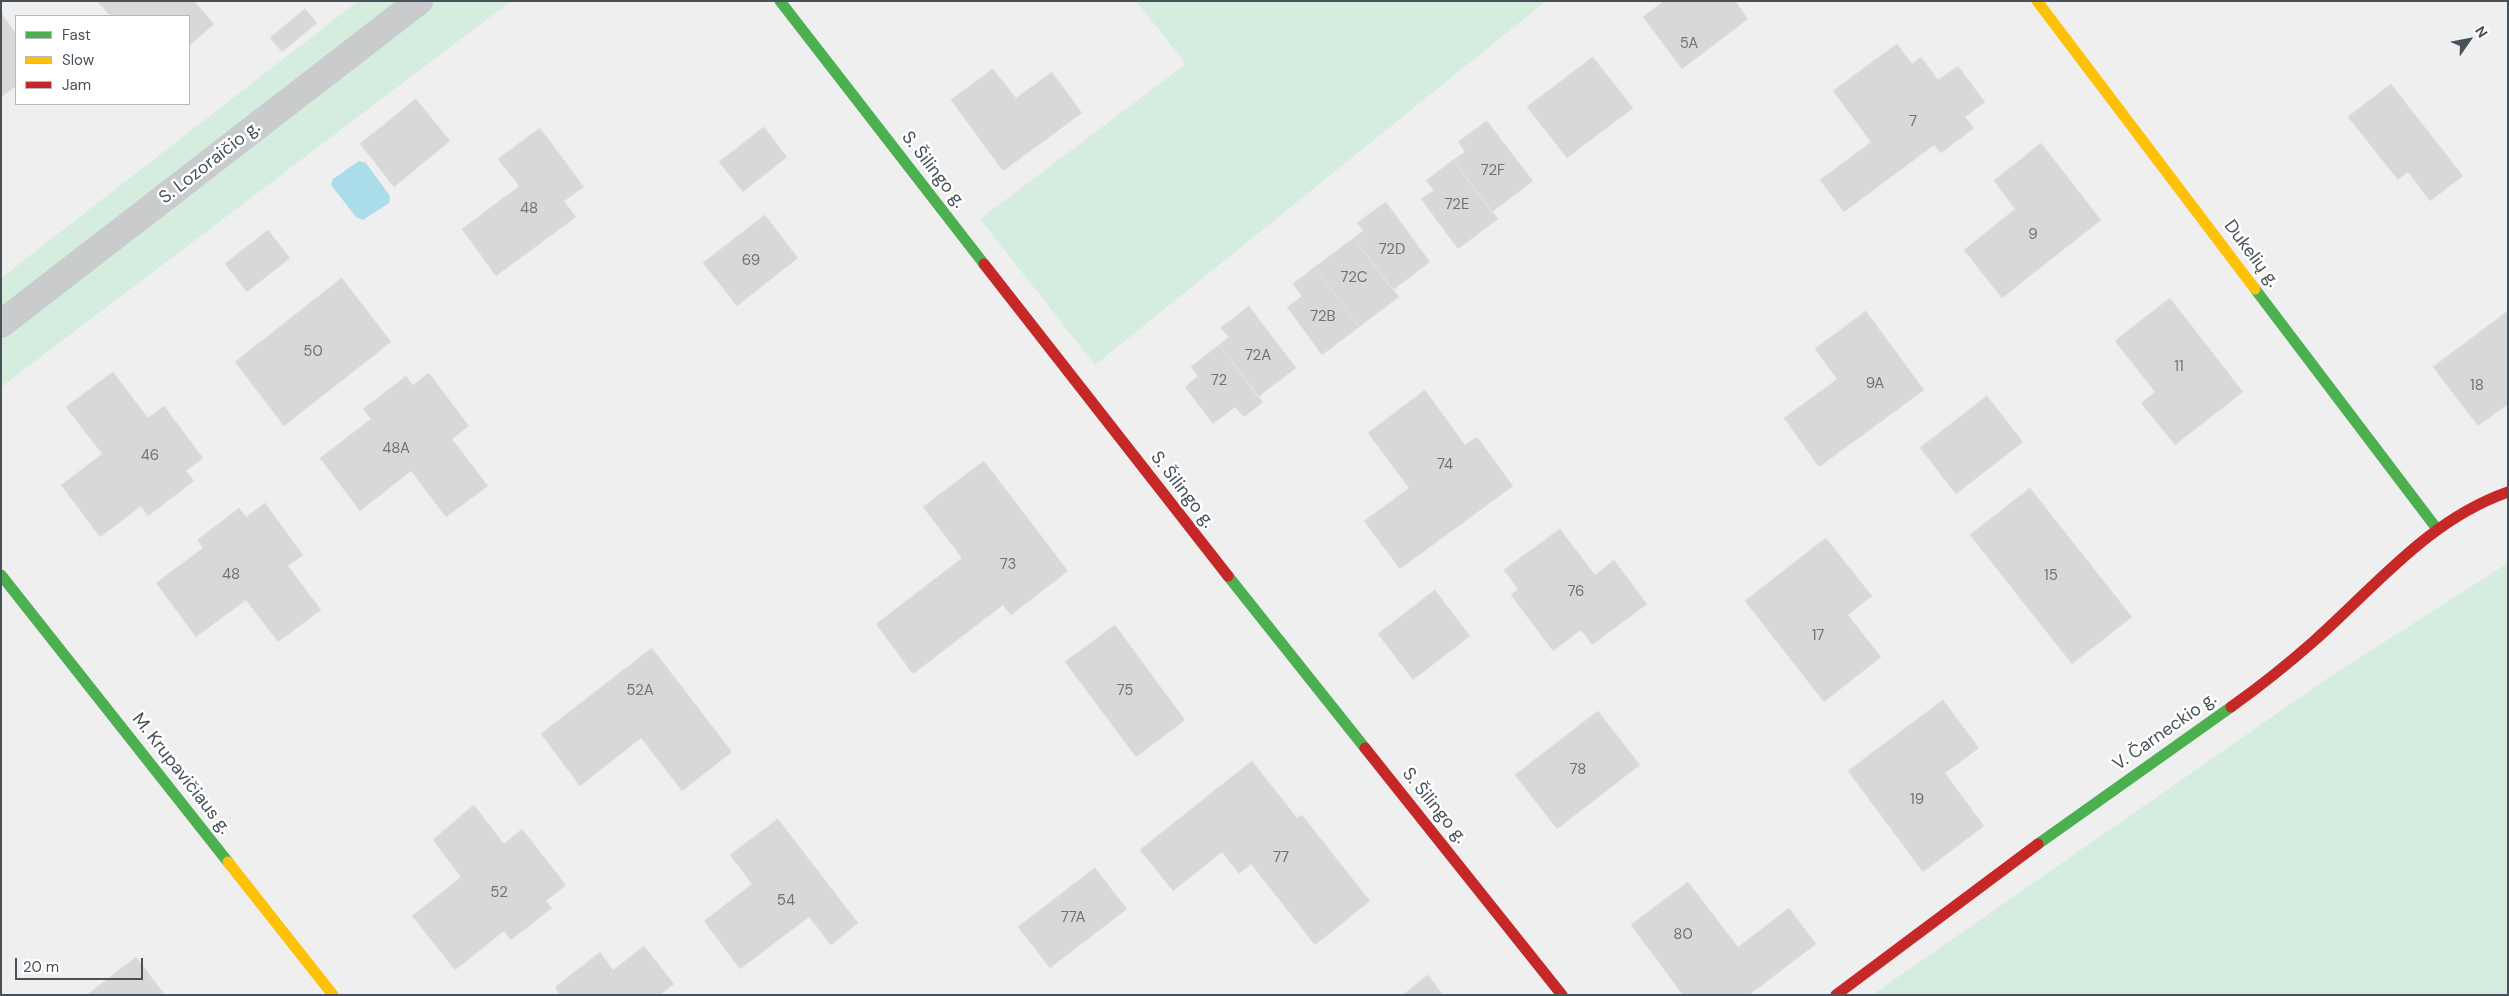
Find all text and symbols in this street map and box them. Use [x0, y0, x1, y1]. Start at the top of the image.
legend [15, 15, 190, 105]
north arrow [2444, 15, 2494, 65]
text: N [2471, 23, 2492, 41]
text: Fast [62, 25, 91, 45]
house number: 5A [1680, 35, 1698, 53]
text: Slow [62, 50, 94, 70]
text: Jam [62, 75, 91, 95]
house number: 7 [1909, 113, 1917, 131]
street label: S. Lozoraičio g. [155, 117, 265, 209]
street label: S. Šilingo g. [896, 128, 970, 212]
house number: 72F [1481, 162, 1505, 180]
house number: 72E [1445, 196, 1469, 214]
house number: 48 [520, 200, 538, 218]
street label: Dukelių g. [2219, 216, 2283, 292]
house number: 9 [2028, 226, 2038, 244]
house number: 72D [1379, 241, 1405, 259]
house number: 69 [742, 252, 760, 270]
house number: 72C [1341, 269, 1367, 287]
house number: 72B [1310, 308, 1336, 326]
house number: 50 [303, 343, 323, 361]
house number: 72A [1245, 347, 1271, 365]
house number: 11 [2174, 358, 2184, 376]
house number: 72 [1211, 372, 1227, 390]
house number: 9A [1866, 375, 1884, 393]
house number: 18 [2470, 377, 2484, 395]
house number: 48A [382, 440, 410, 458]
house number: 46 [141, 447, 159, 465]
street label: S. Šilingo g. [1145, 448, 1219, 532]
house number: 74 [1437, 456, 1453, 474]
house number: 73 [1000, 556, 1016, 574]
house number: 48 [222, 566, 240, 584]
house number: 15 [2044, 567, 2058, 585]
house number: 76 [1567, 583, 1585, 601]
house number: 17 [1812, 627, 1824, 645]
house number: 52A [626, 682, 654, 700]
house number: 75 [1117, 682, 1133, 700]
street label: V. Čarneckio g. [2109, 688, 2221, 776]
street label: M. Krupavičiaus g. [127, 709, 235, 839]
house number: 78 [1570, 761, 1586, 779]
street label: S. Šilingo g. [1397, 764, 1471, 848]
house number: 19 [1910, 791, 1924, 809]
house number: 77 [1273, 849, 1289, 867]
house number: 52 [490, 884, 508, 902]
house number: 54 [777, 892, 795, 910]
house number: 77A [1061, 909, 1085, 927]
house number: 80 [1673, 926, 1693, 944]
scale bar [18, 948, 145, 980]
text: 20 m [23, 957, 59, 977]

